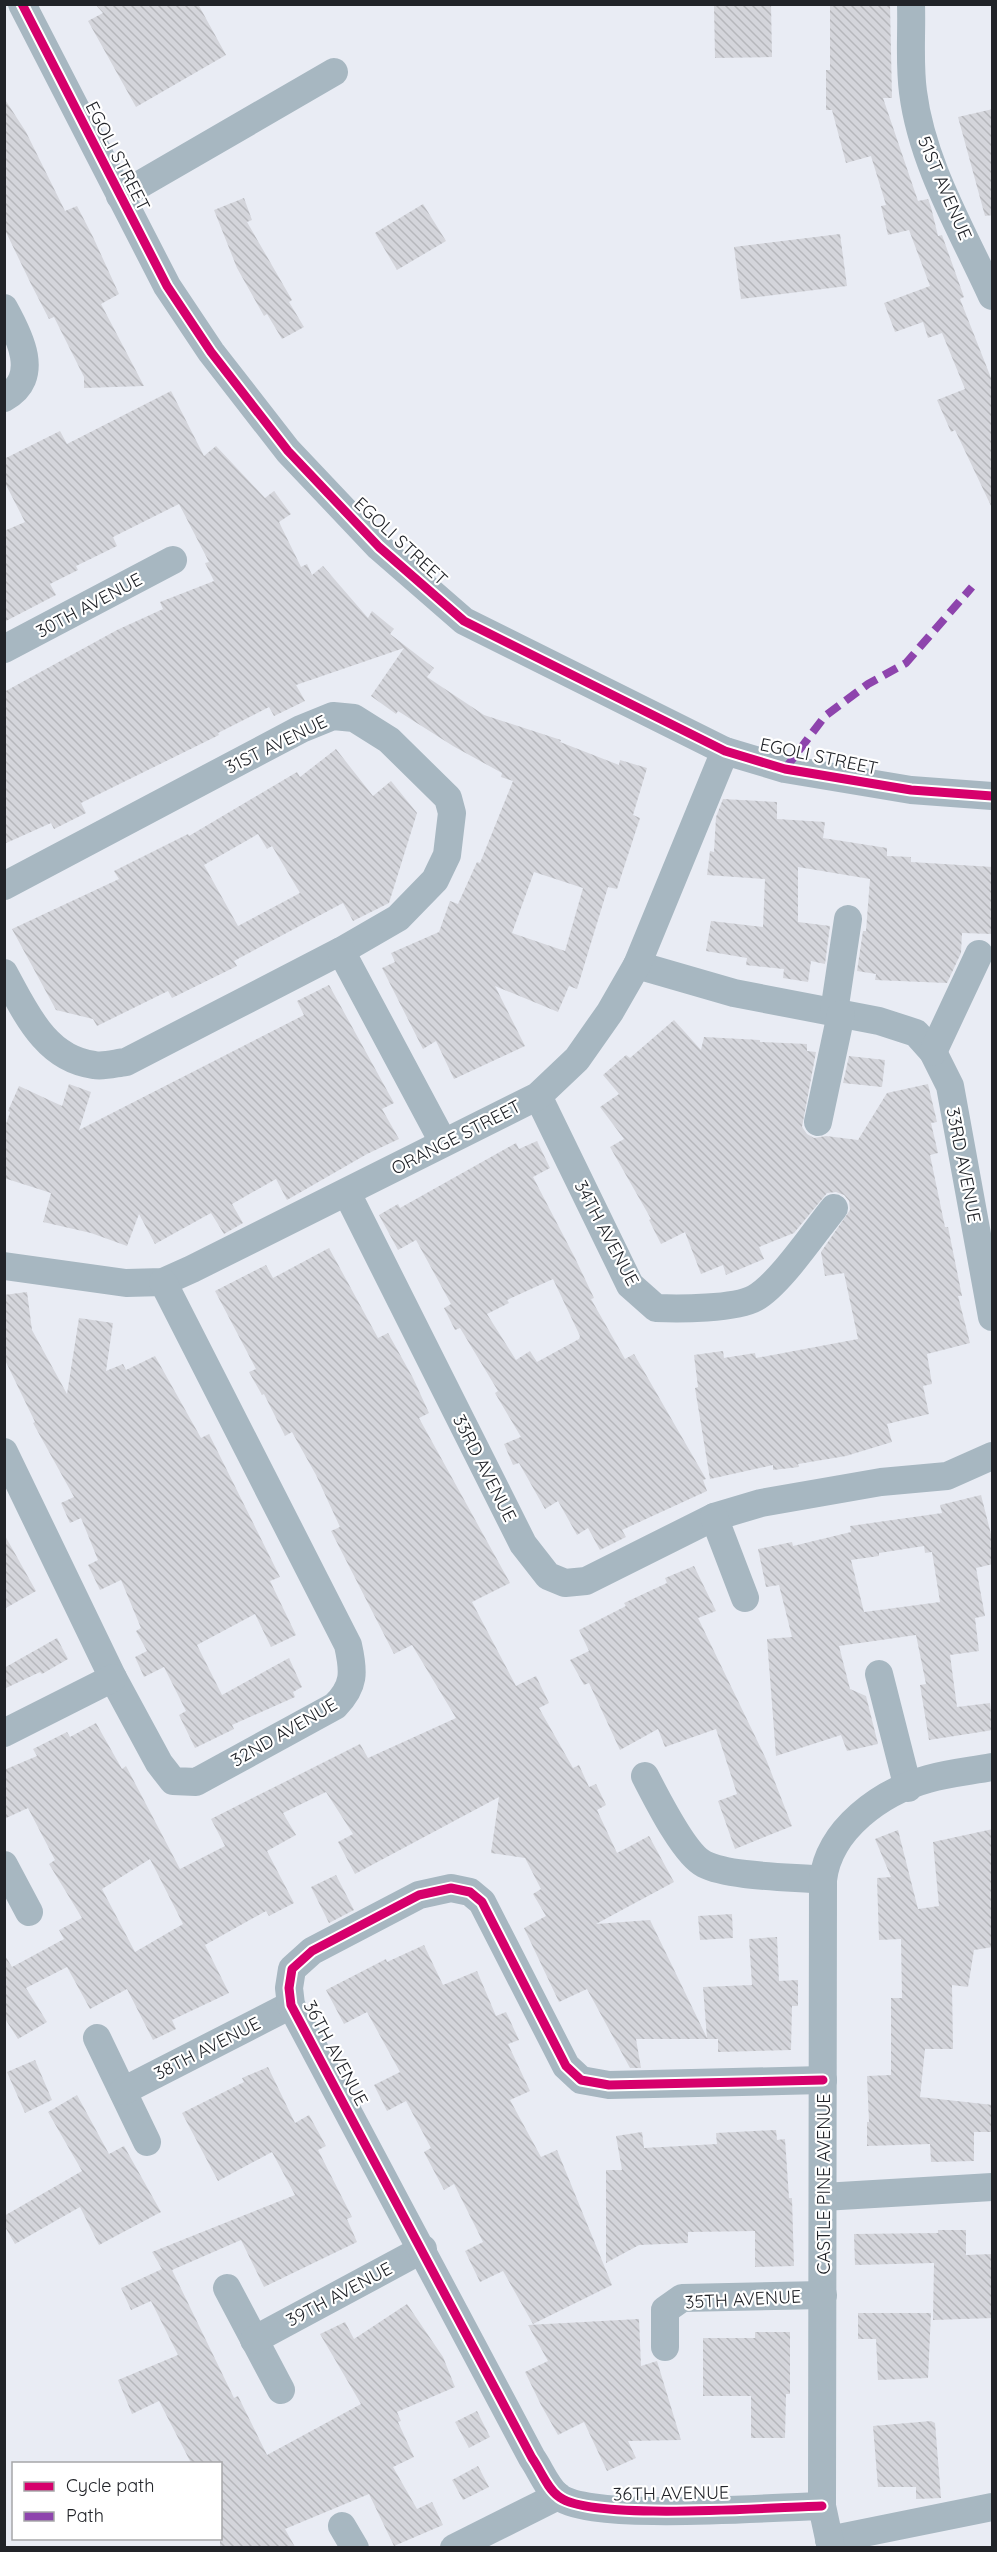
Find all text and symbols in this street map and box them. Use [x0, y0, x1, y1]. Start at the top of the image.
street label: EGOLI STREET [81, 97, 156, 215]
street label: 51ST AVENUE [913, 133, 977, 243]
street label: EGOLI STREET [349, 492, 453, 590]
street label: 30TH AVENUE [32, 567, 146, 643]
street label: 31ST AVENUE [221, 709, 331, 779]
street label: EGOLI STREET [758, 732, 880, 780]
street label: ORANGE STREET [387, 1094, 525, 1180]
street label: 33RD AVENUE [942, 1105, 986, 1225]
street label: 34TH AVENUE [570, 1176, 644, 1290]
street label: 33RD AVENUE [448, 1411, 522, 1525]
street label: 32ND AVENUE [227, 1692, 341, 1772]
street label: 36TH AVENUE [299, 1996, 373, 2110]
street label: 38TH AVENUE [150, 2011, 264, 2085]
street label: CASTLE PINE AVENUE [812, 2094, 835, 2274]
street label: 39TH AVENUE [282, 2256, 396, 2332]
street label: 35TH AVENUE [684, 2284, 802, 2314]
legend [12, 2462, 222, 2540]
text: Cycle path [66, 2474, 154, 2497]
street label: 36TH AVENUE [613, 2480, 729, 2506]
text: Path [66, 2504, 104, 2527]

